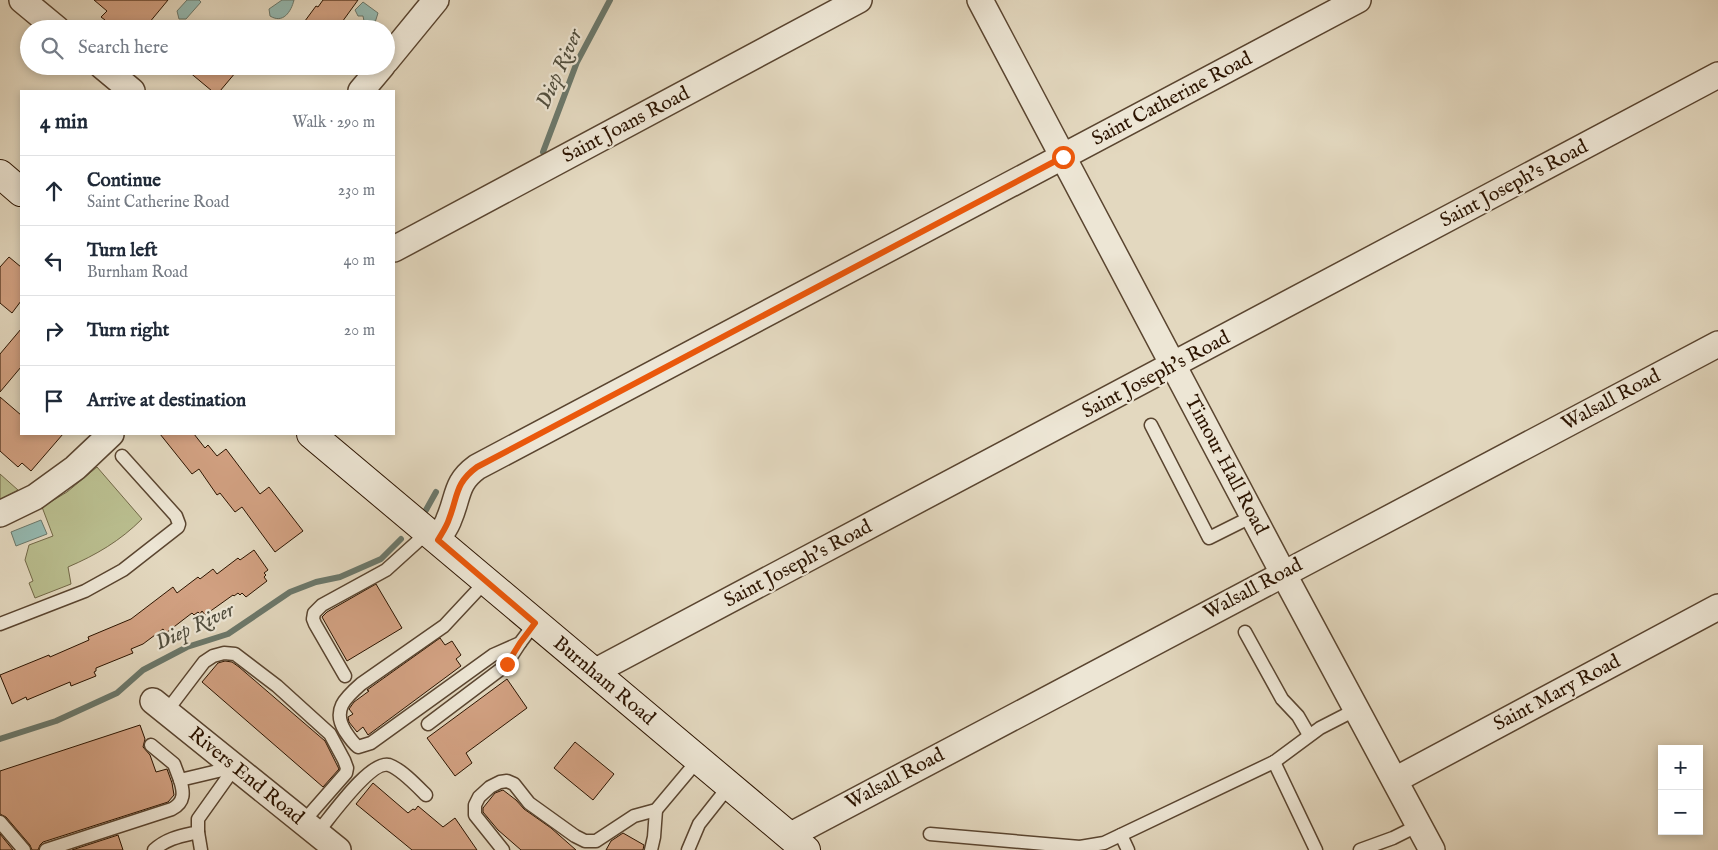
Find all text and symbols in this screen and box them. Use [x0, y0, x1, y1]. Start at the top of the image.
search box [20, 20, 395, 75]
water label: Diep River [531, 24, 590, 113]
icon: search [38, 34, 66, 62]
text: Search here [78, 36, 169, 60]
street label: Saint Catherine Road [1088, 46, 1257, 152]
street label: Saint Joans Road [558, 81, 694, 169]
text: 4 min [40, 109, 88, 136]
text: Walk · 290 m [292, 113, 375, 133]
street label: Saint Joseph's Road [1436, 134, 1593, 234]
route start [1052, 146, 1075, 169]
text: Continue [87, 169, 161, 193]
icon: ahead [40, 177, 68, 205]
text: 230 m [338, 181, 375, 201]
text: Saint Catherine Road [87, 193, 229, 213]
text: Turn left [87, 239, 158, 263]
icon: left [40, 247, 68, 275]
text: 40 m [343, 251, 375, 271]
text: Burnham Road [87, 263, 188, 283]
icon: right [40, 317, 68, 345]
text: Turn right [87, 319, 169, 343]
text: 20 m [344, 321, 375, 341]
street label: Saint Joseph's Road [1078, 325, 1235, 425]
street label: Walsall Road [1557, 363, 1665, 436]
icon: arrive [40, 387, 68, 415]
text: Arrive at destination [87, 389, 246, 413]
street label: Timour Hall Road [1179, 391, 1273, 539]
street label: Saint Joseph's Road [720, 514, 877, 614]
street label: Walsall Road [1199, 552, 1307, 625]
water label: Diep River [151, 597, 240, 657]
street label: Burnham Road [548, 631, 661, 731]
street label: Saint Mary Road [1489, 649, 1625, 737]
route end [496, 653, 519, 676]
street label: Rivers End Road [183, 722, 309, 831]
street label: Walsall Road [841, 742, 949, 815]
map controls [1658, 745, 1703, 835]
button: + [1658, 745, 1703, 790]
button: − [1658, 790, 1703, 835]

